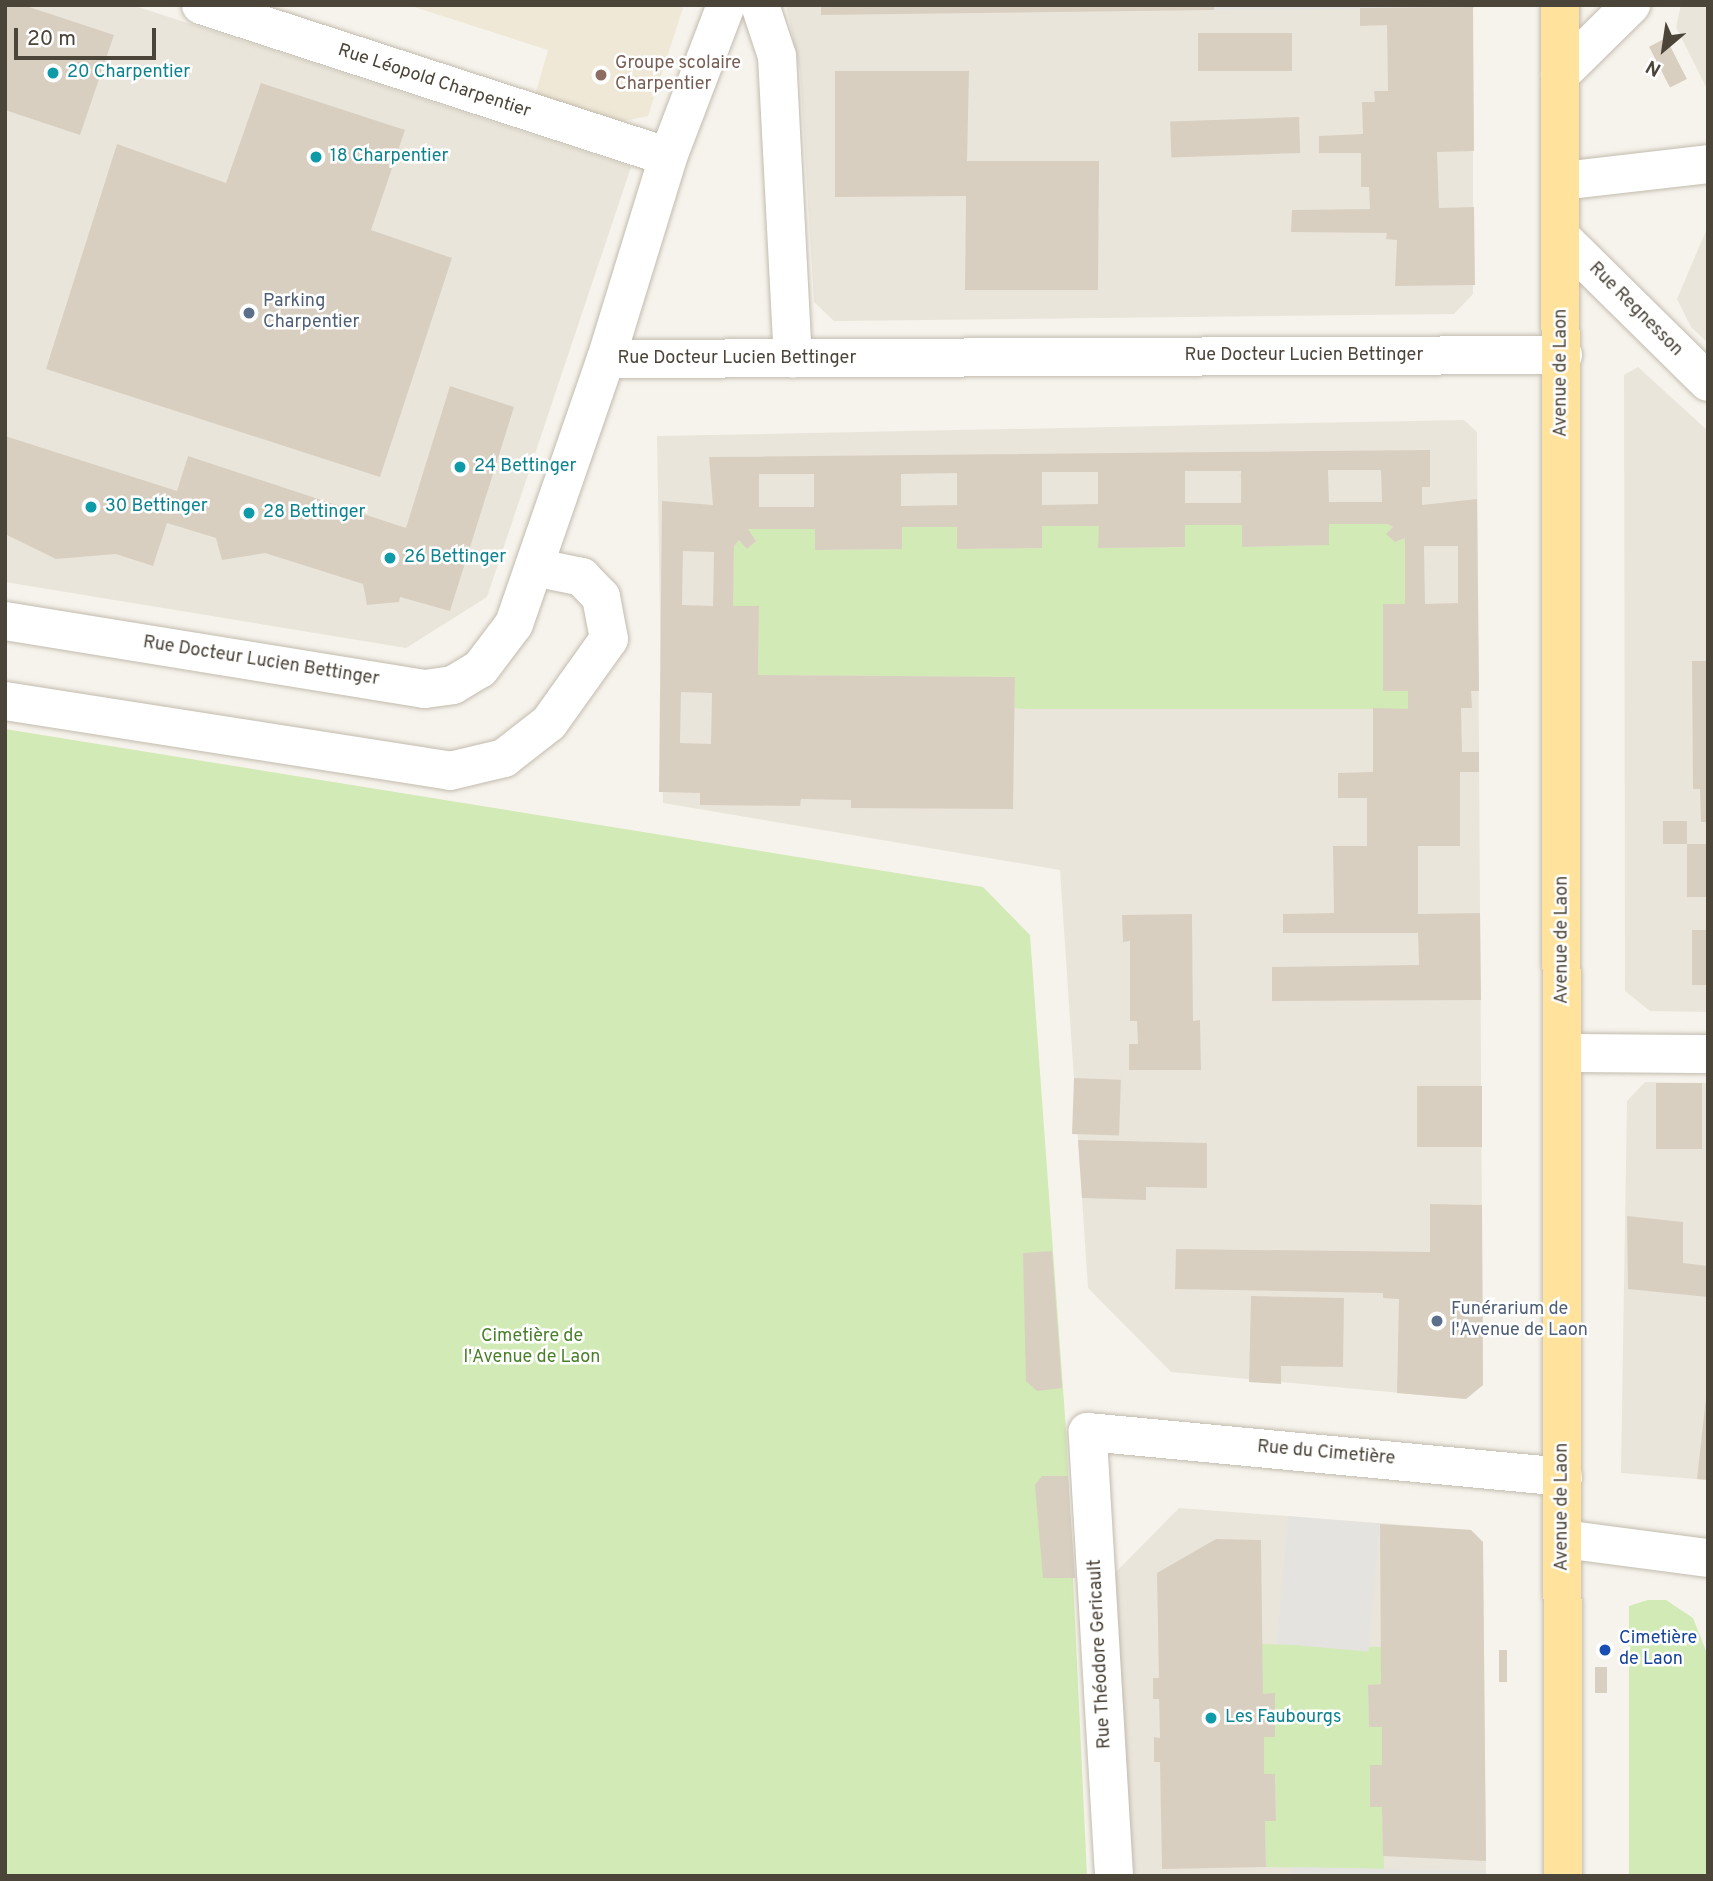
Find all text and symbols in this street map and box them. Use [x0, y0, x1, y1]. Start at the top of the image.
scale bar [18, 14, 159, 58]
north arrow [1629, 14, 1699, 84]
text: 20 m [27, 26, 76, 53]
street label: Rue Léopold Charpentier [335, 41, 533, 123]
place label: Groupe scolaire Charpentier [615, 54, 741, 96]
text: N [1642, 54, 1666, 81]
place label: 20 Charpentier [67, 62, 190, 84]
marker: 20 Charpentier [45, 65, 61, 81]
marker: Groupe scolaire Charpentier [593, 67, 609, 83]
place label: 18 Charpentier [330, 146, 448, 168]
marker: 18 Charpentier [308, 149, 324, 165]
street label: Rue Regnesson [1583, 258, 1687, 362]
place label: Parking Charpentier [263, 292, 360, 334]
marker: Parking Charpentier [241, 305, 257, 321]
street label: Avenue de Laon [1551, 309, 1573, 437]
street label: Rue Docteur Lucien Bettinger [1185, 345, 1423, 367]
street label: Rue Docteur Lucien Bettinger [618, 348, 856, 370]
place label: 24 Bettinger [474, 456, 577, 478]
marker: 24 Bettinger [452, 459, 468, 475]
place label: 30 Bettinger [105, 496, 208, 518]
marker: 30 Bettinger [83, 499, 99, 515]
place label: 28 Bettinger [263, 502, 366, 524]
marker: 28 Bettinger [241, 505, 257, 521]
place label: 26 Bettinger [404, 547, 506, 569]
marker: 26 Bettinger [382, 550, 398, 566]
street label: Rue Docteur Lucien Bettinger [141, 633, 381, 691]
street label: Avenue de Laon [1552, 876, 1574, 1004]
place label: Funérarium de l'Avenue de Laon [1451, 1300, 1588, 1342]
marker: Funérarium de l'Avenue de Laon [1429, 1313, 1445, 1329]
park label: Cimetière de l'Avenue de Laon [464, 1327, 600, 1370]
street label: Rue du Cimetière [1256, 1437, 1396, 1471]
street label: Avenue de Laon [1552, 1443, 1574, 1571]
street label: Rue Théodore Gericault [1085, 1558, 1117, 1750]
place label: Cimetière de Laon [1619, 1629, 1697, 1672]
marker: Cimetière de Laon [1597, 1642, 1613, 1658]
place label: Les Faubourgs [1225, 1707, 1341, 1729]
marker: Les Faubourgs [1203, 1710, 1219, 1726]

